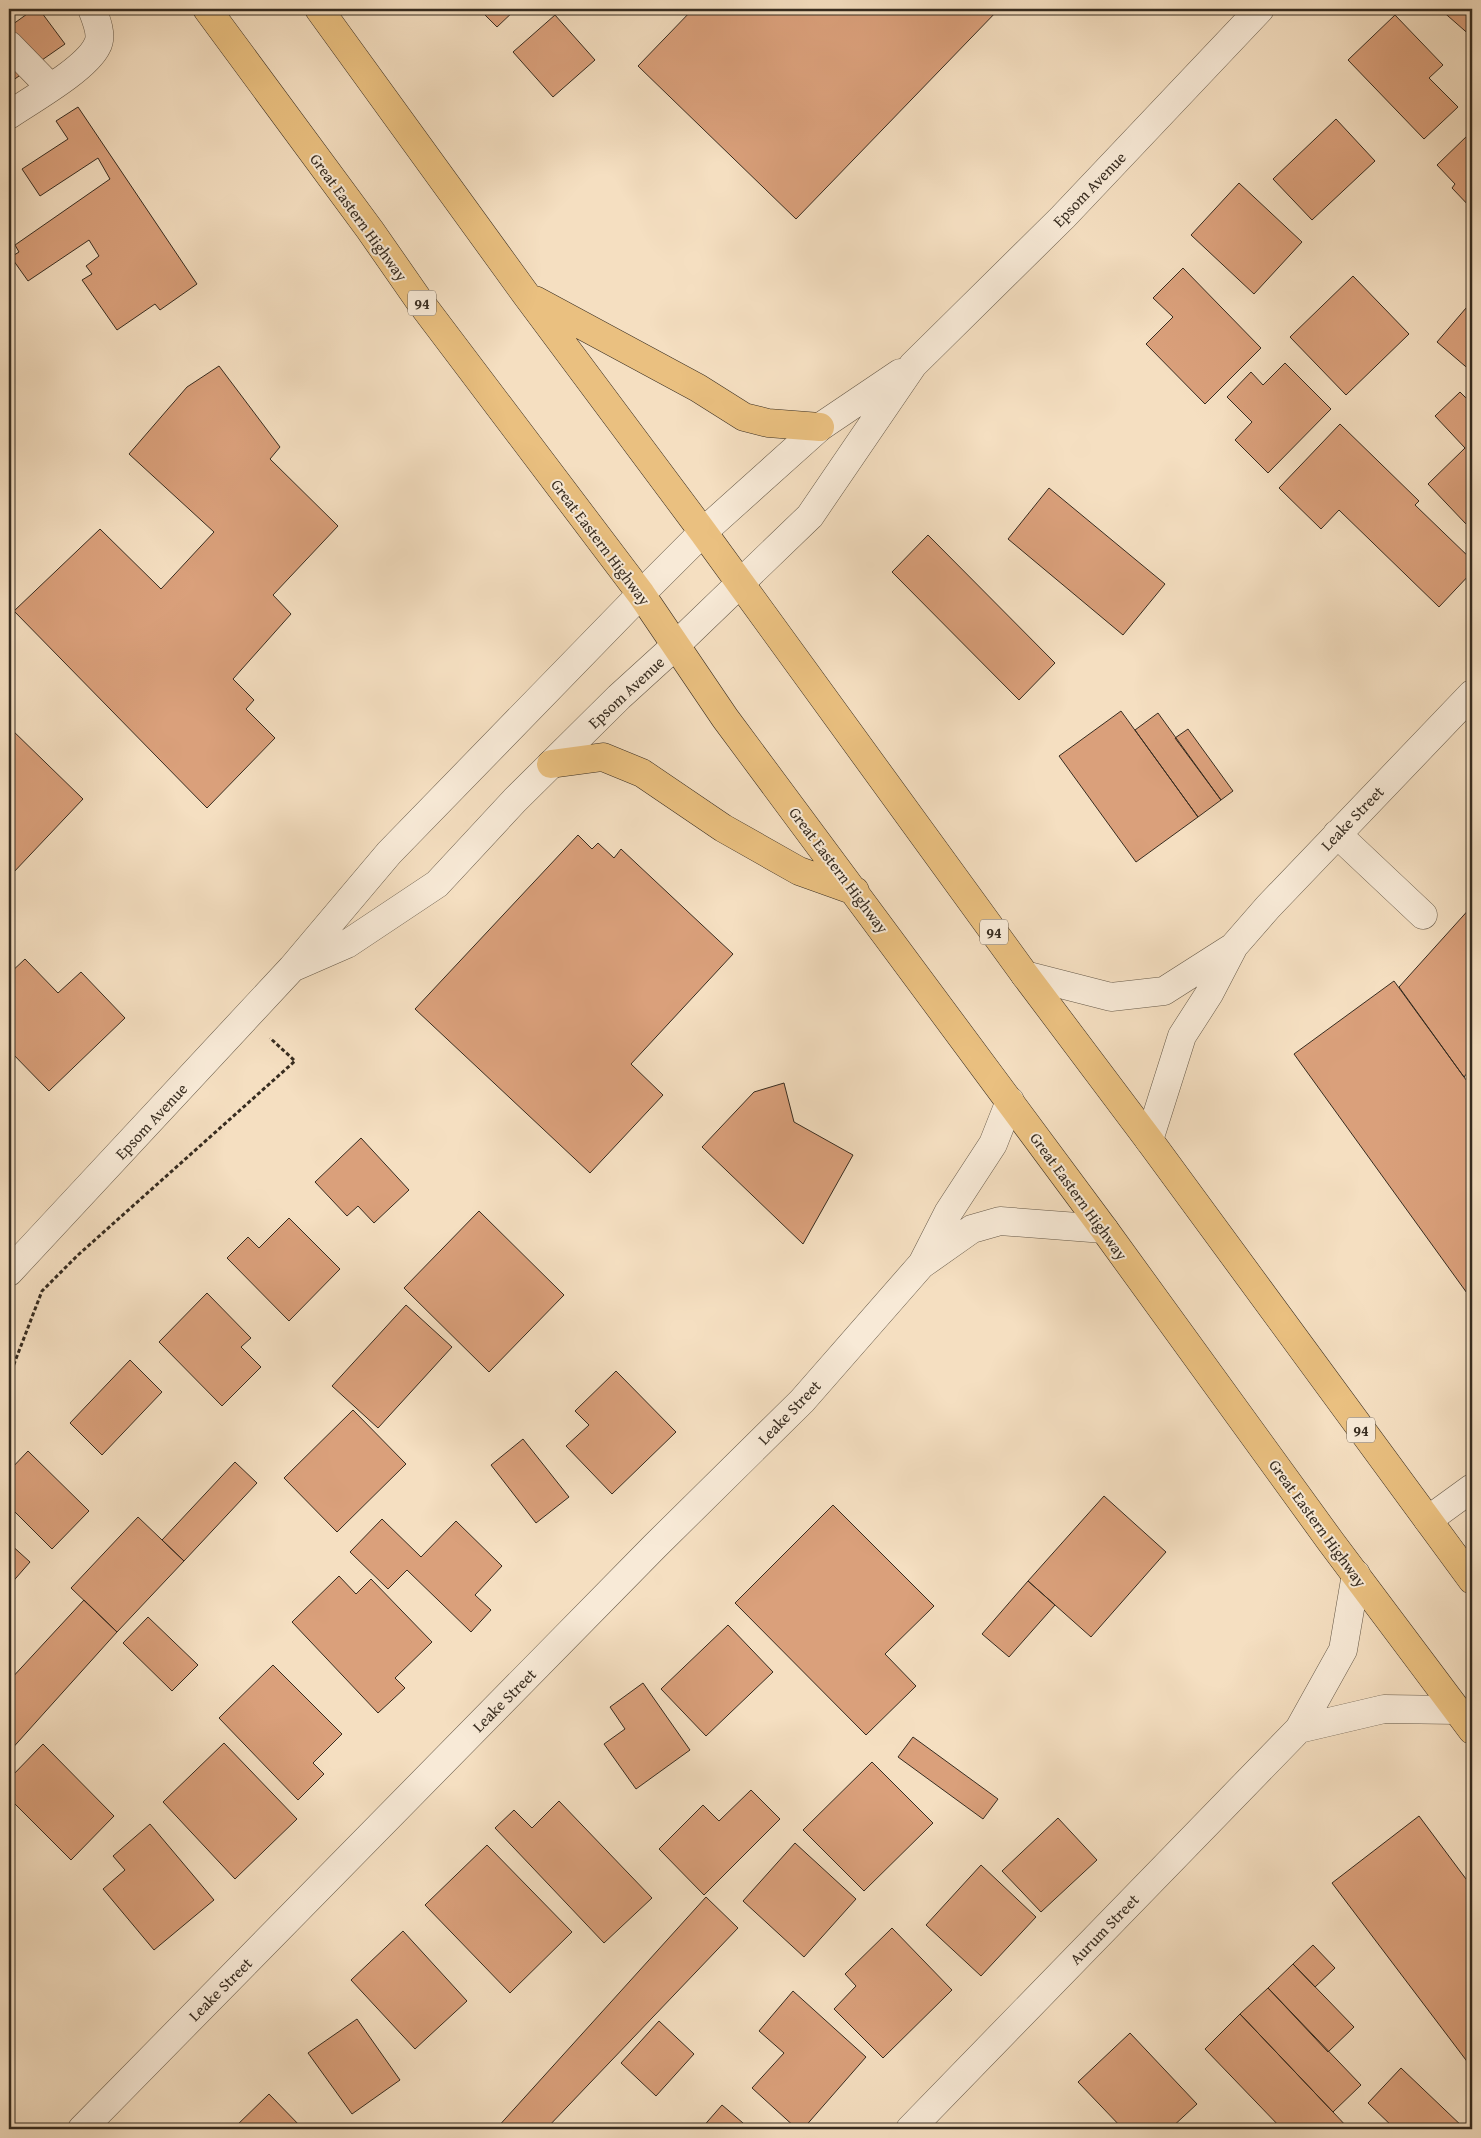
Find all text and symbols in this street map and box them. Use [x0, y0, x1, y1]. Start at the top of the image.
street label: Epsom Avenue [1047, 146, 1131, 232]
street label: Great Eastern Highway [304, 148, 414, 286]
road number: 94 [408, 290, 436, 316]
street label: Great Eastern Highway [545, 474, 657, 610]
street label: Epsom Avenue [582, 650, 670, 734]
street label: Leake Street [1315, 780, 1389, 856]
street label: Great Eastern Highway [783, 802, 895, 938]
road number: 94 [980, 920, 1008, 944]
street label: Epsom Avenue [109, 1077, 193, 1165]
street label: Great Eastern Highway [1024, 1127, 1134, 1265]
street label: Leake Street [752, 1374, 826, 1450]
road number: 94 [1347, 1418, 1375, 1442]
street label: Great Eastern Highway [1263, 1454, 1373, 1592]
street label: Leake Street [466, 1662, 542, 1738]
street label: Aurum Street [1064, 1888, 1144, 1970]
street label: Leake Street [182, 1951, 258, 2027]

